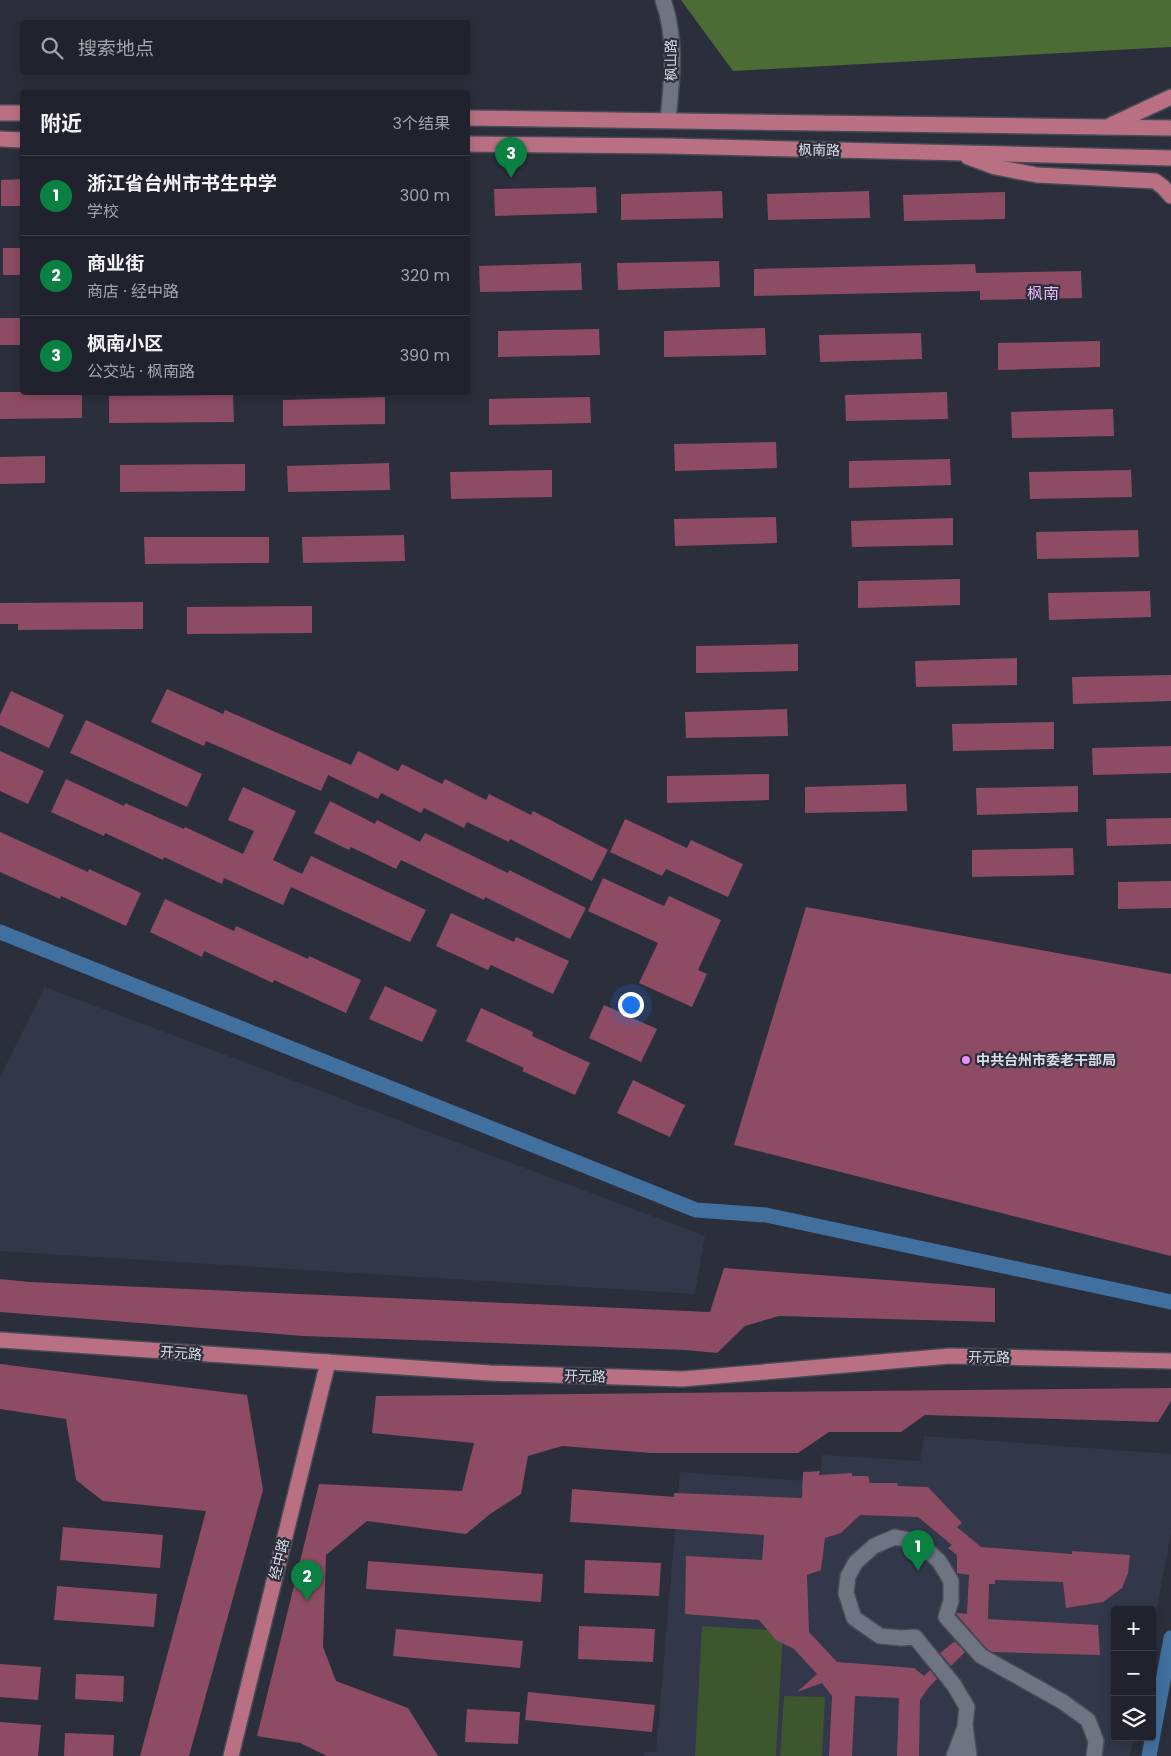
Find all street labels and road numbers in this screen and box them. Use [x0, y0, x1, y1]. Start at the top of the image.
street label: 枫山路 [661, 39, 681, 81]
street label: 枫南路 [798, 140, 840, 160]
street label: 开元路 [159, 1342, 203, 1364]
street label: 开元路 [968, 1347, 1010, 1367]
street label: 开元路 [564, 1365, 606, 1387]
street label: 经中路 [264, 1536, 294, 1582]

